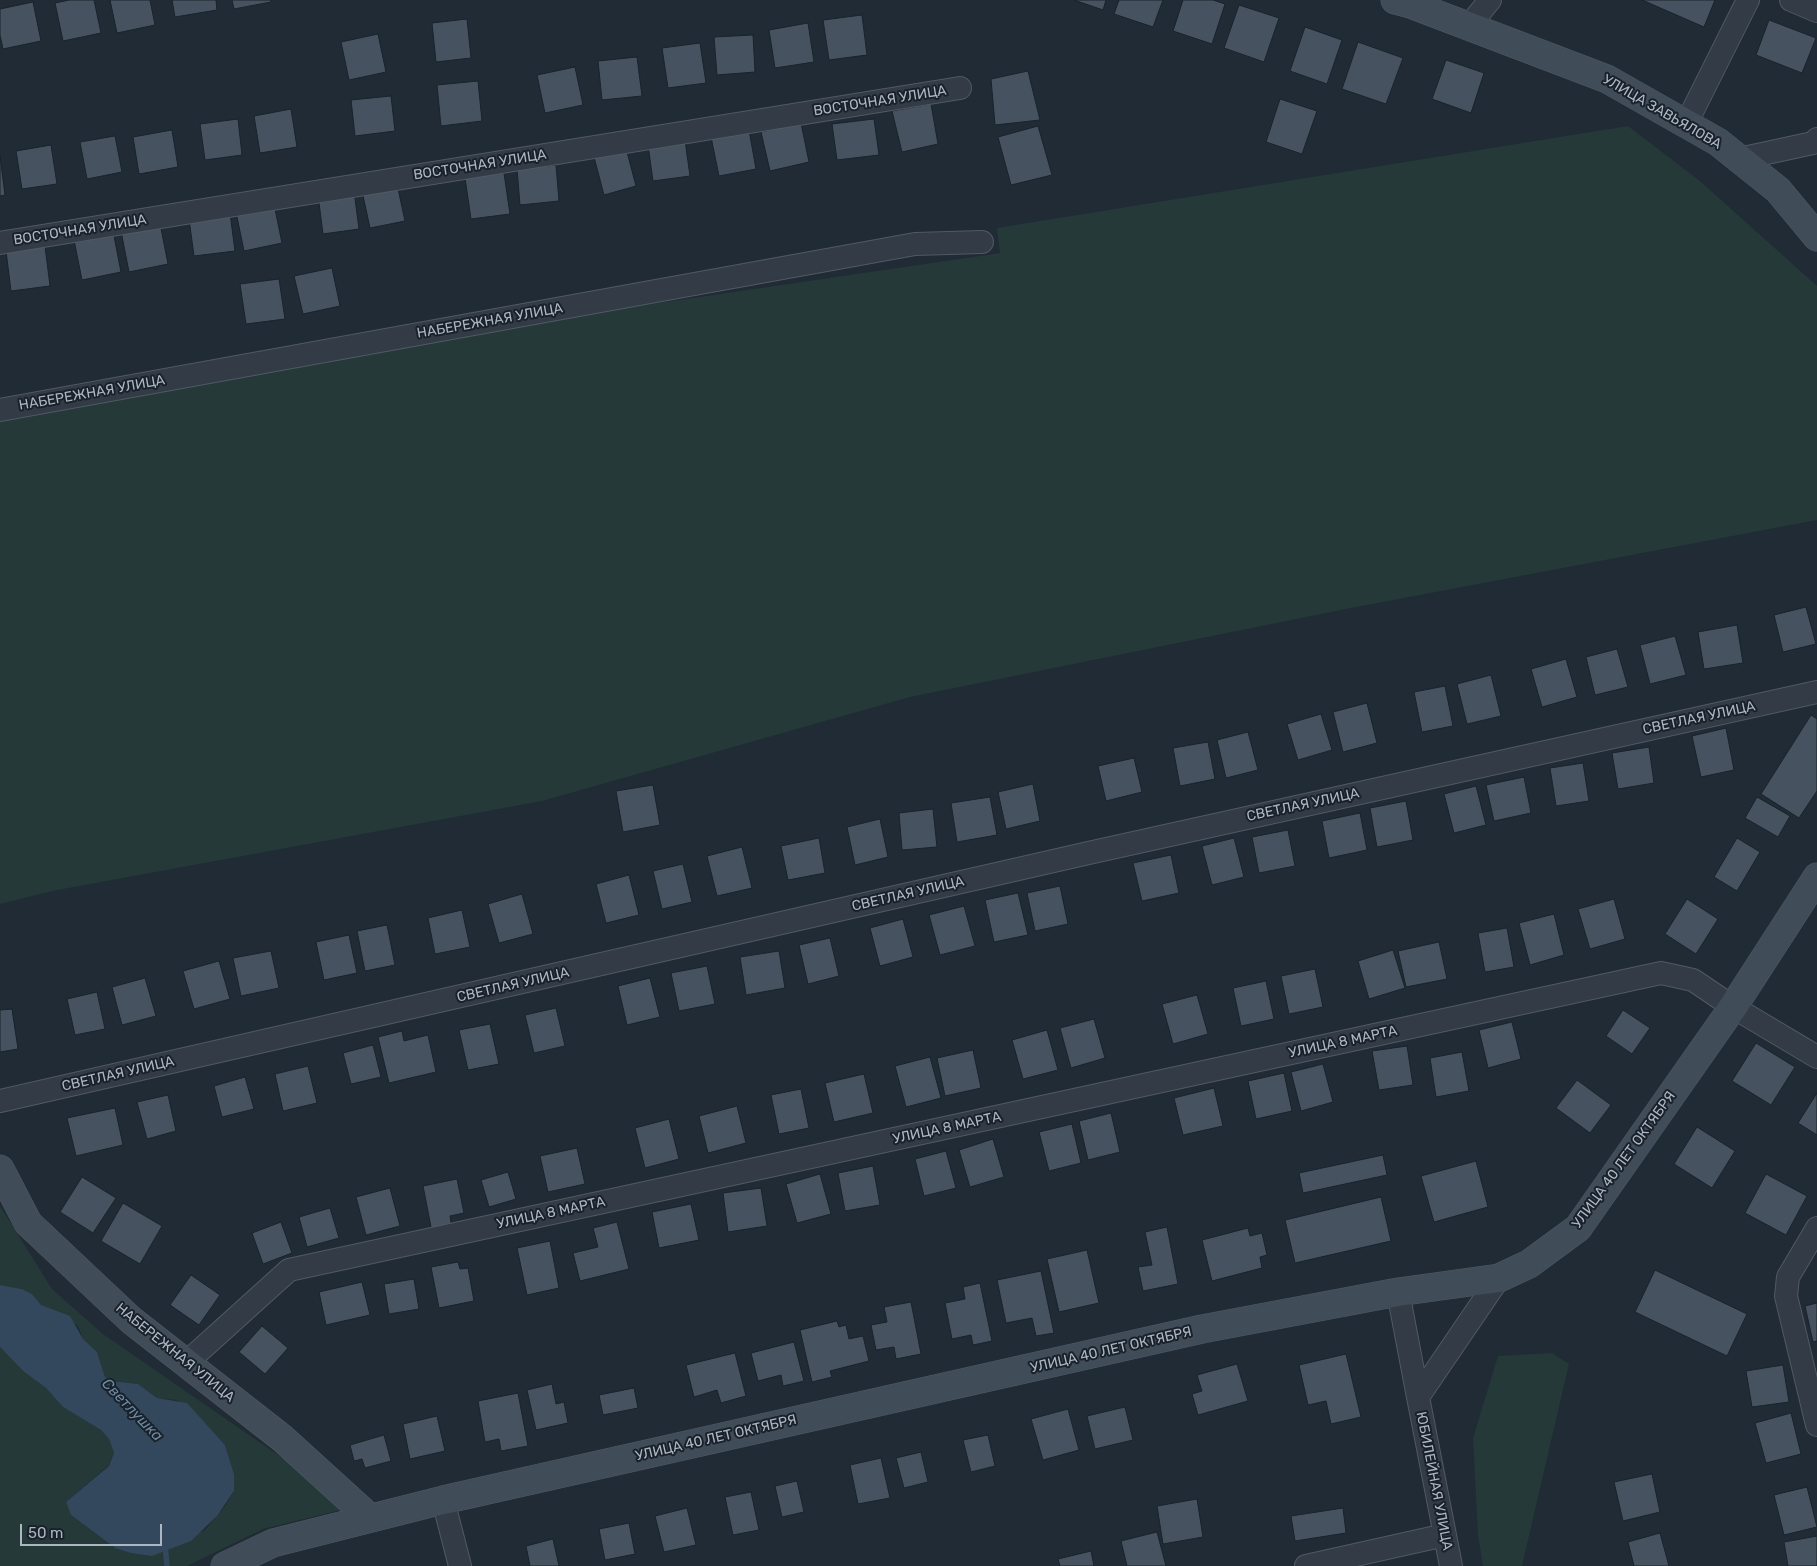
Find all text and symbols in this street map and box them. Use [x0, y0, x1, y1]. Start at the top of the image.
street label: УЛИЦА ЗАВЬЯЛОВА [1600, 71, 1724, 153]
street label: ВОСТОЧНАЯ УЛИЦА [812, 82, 948, 120]
street label: ВОСТОЧНАЯ УЛИЦА [412, 146, 548, 184]
street label: ВОСТОЧНАЯ УЛИЦА [12, 211, 148, 249]
street label: НАБЕРЕЖНАЯ УЛИЦА [416, 300, 564, 342]
street label: НАБЕРЕЖНАЯ УЛИЦА [18, 372, 166, 414]
street label: СВЕТЛАЯ УЛИЦА [1641, 698, 1757, 738]
street label: СВЕТЛАЯ УЛИЦА [1245, 785, 1361, 825]
street label: СВЕТЛАЯ УЛИЦА [850, 873, 966, 915]
street label: СВЕТЛАЯ УЛИЦА [455, 964, 571, 1006]
street label: УЛИЦА 8 МАРТА [1287, 1022, 1399, 1062]
street label: СВЕТЛАЯ УЛИЦА [60, 1053, 176, 1095]
street label: УЛИЦА 40 ЛЕТ ОКТЯБРЯ [1569, 1088, 1679, 1232]
street label: УЛИЦА 8 МАРТА [891, 1108, 1003, 1148]
street label: УЛИЦА 8 МАРТА [495, 1193, 607, 1233]
street label: НАБЕРЕЖНАЯ УЛИЦА [112, 1300, 238, 1406]
street label: УЛИЦА 40 ЛЕТ ОКТЯБРЯ [1029, 1323, 1193, 1377]
water label: Светлушка [98, 1375, 166, 1445]
street label: ЮБИЛЕЙНАЯ УЛИЦА [1412, 1410, 1456, 1552]
street label: УЛИЦА 40 ЛЕТ ОКТЯБРЯ [634, 1411, 798, 1465]
scale bar [22, 1514, 165, 1546]
text: 50 m [28, 1524, 63, 1542]

